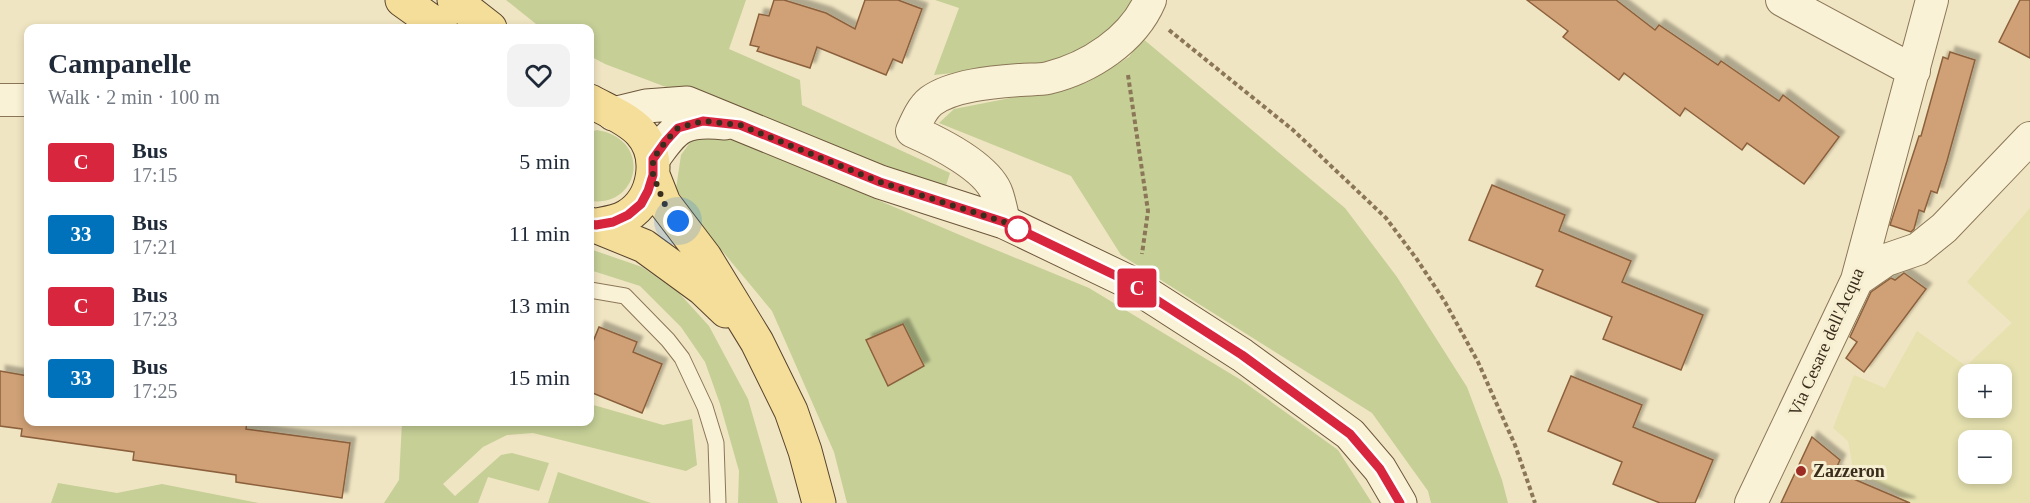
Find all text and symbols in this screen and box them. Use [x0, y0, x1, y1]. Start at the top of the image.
button: heart [507, 44, 570, 107]
text: Campanelle [48, 48, 191, 79]
text: Walk · 2 min · 100 m [48, 86, 220, 108]
text: Bus [132, 138, 167, 163]
text: 5 min [519, 149, 570, 174]
text: C [73, 150, 89, 174]
text: 17:15 [132, 164, 178, 186]
your location [663, 206, 693, 236]
text: Bus [132, 210, 167, 235]
unlabelled marker [1005, 216, 1031, 242]
text: 11 min [509, 221, 570, 246]
text: 33 [71, 222, 92, 246]
text: 17:21 [132, 236, 178, 258]
street label: Via Cesare dell'Acqua [1784, 265, 1868, 419]
line badge: C [1118, 268, 1156, 308]
text: C [1129, 276, 1145, 300]
text: Bus [132, 282, 167, 307]
text: 13 min [508, 293, 570, 318]
text: C [73, 294, 89, 318]
text: 17:23 [132, 308, 178, 330]
text: Bus [132, 354, 167, 379]
map controls [1958, 364, 2012, 484]
button: + [1958, 364, 2012, 418]
text: 15 min [508, 365, 570, 390]
text: 33 [71, 366, 92, 390]
text: 17:25 [132, 380, 178, 402]
button: − [1958, 430, 2012, 484]
place label: Zazzeron [1813, 461, 1885, 481]
marker: Zazzeron [1794, 464, 1808, 478]

